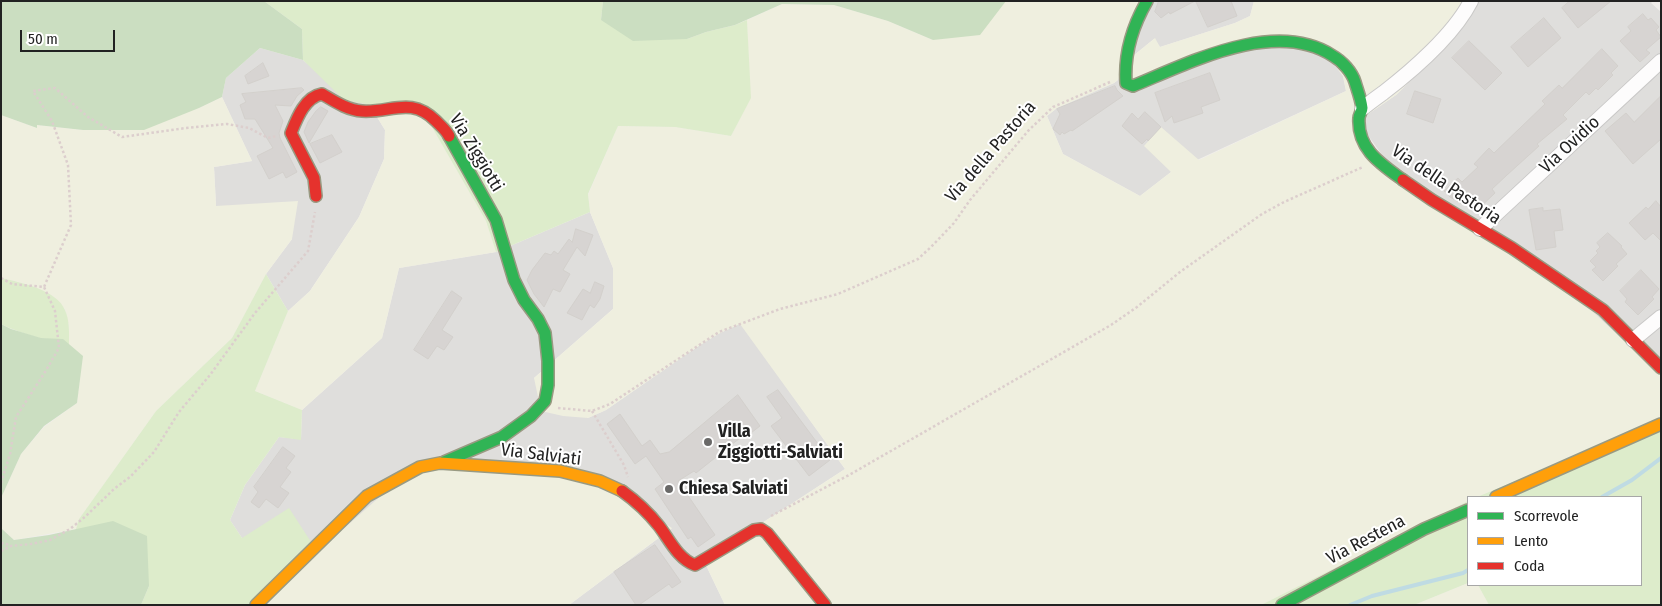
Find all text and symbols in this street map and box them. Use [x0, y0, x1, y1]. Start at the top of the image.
scale bar [22, 20, 118, 52]
text: 50 m [28, 30, 58, 48]
street label: Via della Pastoria [941, 97, 1041, 207]
street label: Via Ziggiotti [444, 110, 508, 196]
street label: Via Ovidio [1535, 112, 1605, 178]
street label: Via della Pastoria [1387, 140, 1505, 230]
place label: Villa Ziggiotti-Salviati [718, 421, 843, 464]
marker: Villa Ziggiotti-Salviati [702, 436, 714, 448]
street label: Via Salviati [500, 439, 582, 471]
place label: Chiesa Salviati [679, 478, 788, 500]
marker: Chiesa Salviati [663, 483, 675, 495]
legend [1467, 496, 1642, 586]
text: Scorrevole [1514, 507, 1579, 525]
street label: Via Restena [1323, 510, 1409, 570]
text: Lento [1514, 532, 1548, 550]
text: Coda [1514, 557, 1545, 575]

